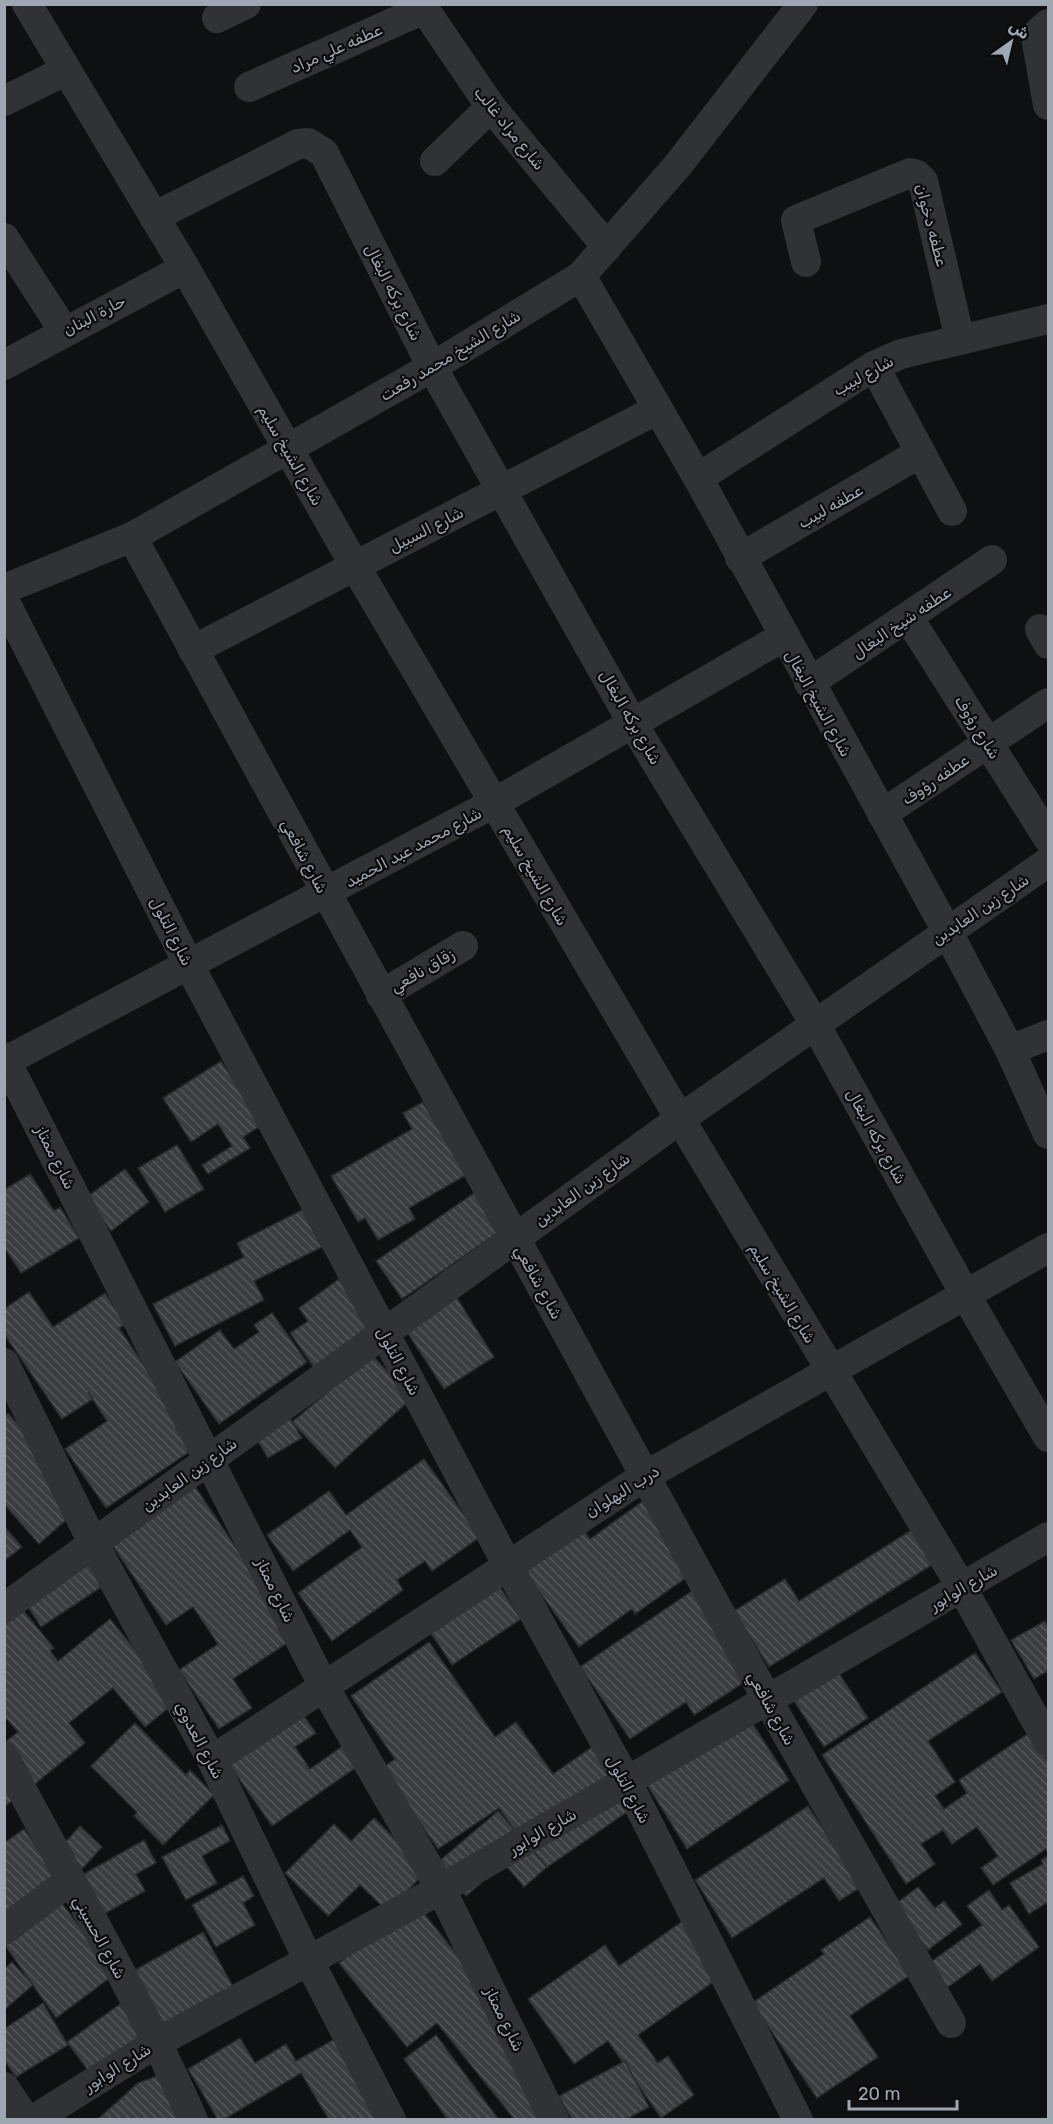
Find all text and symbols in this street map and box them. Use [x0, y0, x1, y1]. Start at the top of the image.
north arrow [981, 12, 1041, 72]
text: ش [1005, 16, 1033, 44]
street label: عطفه علي مراد [287, 20, 387, 80]
street label: شارع مراد غالب [469, 83, 549, 175]
street label: عطفه دخوان [910, 182, 952, 269]
street label: شارع بركه البغال [359, 241, 426, 345]
street label: حارة البنان [60, 291, 129, 341]
street label: شارع الشيخ محمد رفعت [377, 306, 525, 407]
street label: شارع لبيب [830, 351, 898, 402]
street label: شارع الشيخ سليم [252, 401, 327, 510]
street label: عطفه لبيب [794, 480, 866, 533]
street label: شارع السبيل [386, 503, 468, 558]
street label: عطفه شيخ البغال [848, 582, 956, 664]
street label: شارع الشيخ البغال [780, 646, 856, 761]
street label: شارع بركه البغال [594, 667, 665, 769]
street label: شارع رؤوف [949, 692, 1005, 764]
street label: عطفه رؤوف [898, 750, 973, 810]
street label: شارع محمد عبد الحميد [342, 803, 486, 893]
street label: شارع شافعي [274, 816, 332, 898]
street label: شارع الشيخ سليم [497, 821, 572, 930]
street label: شارع زين العابدين [928, 870, 1034, 951]
street label: شارع التلول [144, 894, 197, 970]
street label: زقاق نافعي [387, 944, 459, 999]
street label: شارع بركه البغال [841, 1085, 911, 1188]
street label: شارع ممتاز [29, 1121, 80, 1193]
street label: شارع زين العابدين [531, 1149, 635, 1232]
street label: شارع الشيخ سليم [744, 1240, 820, 1348]
street label: شارع شافعي [508, 1242, 567, 1324]
street label: شارع التلول [371, 1324, 424, 1400]
street label: شارع زين العابدين [138, 1434, 242, 1517]
street label: درب البهلوان [582, 1461, 663, 1522]
street label: شارع ممتاز [250, 1554, 299, 1626]
street label: شارع الوابور [925, 1560, 1002, 1617]
street label: شارع شافعي [741, 1668, 800, 1750]
street label: شارع العدوي [169, 1698, 228, 1783]
street label: شارع التلول [601, 1752, 654, 1828]
street label: شارع الوابور [504, 1804, 581, 1861]
street label: شارع الحسيني [66, 1892, 130, 1983]
street label: شارع ممتاز [479, 1983, 528, 2055]
street label: شارع الوابور [79, 2039, 155, 2098]
scale bar [849, 2073, 957, 2111]
text: 20 m [858, 2083, 900, 2105]

